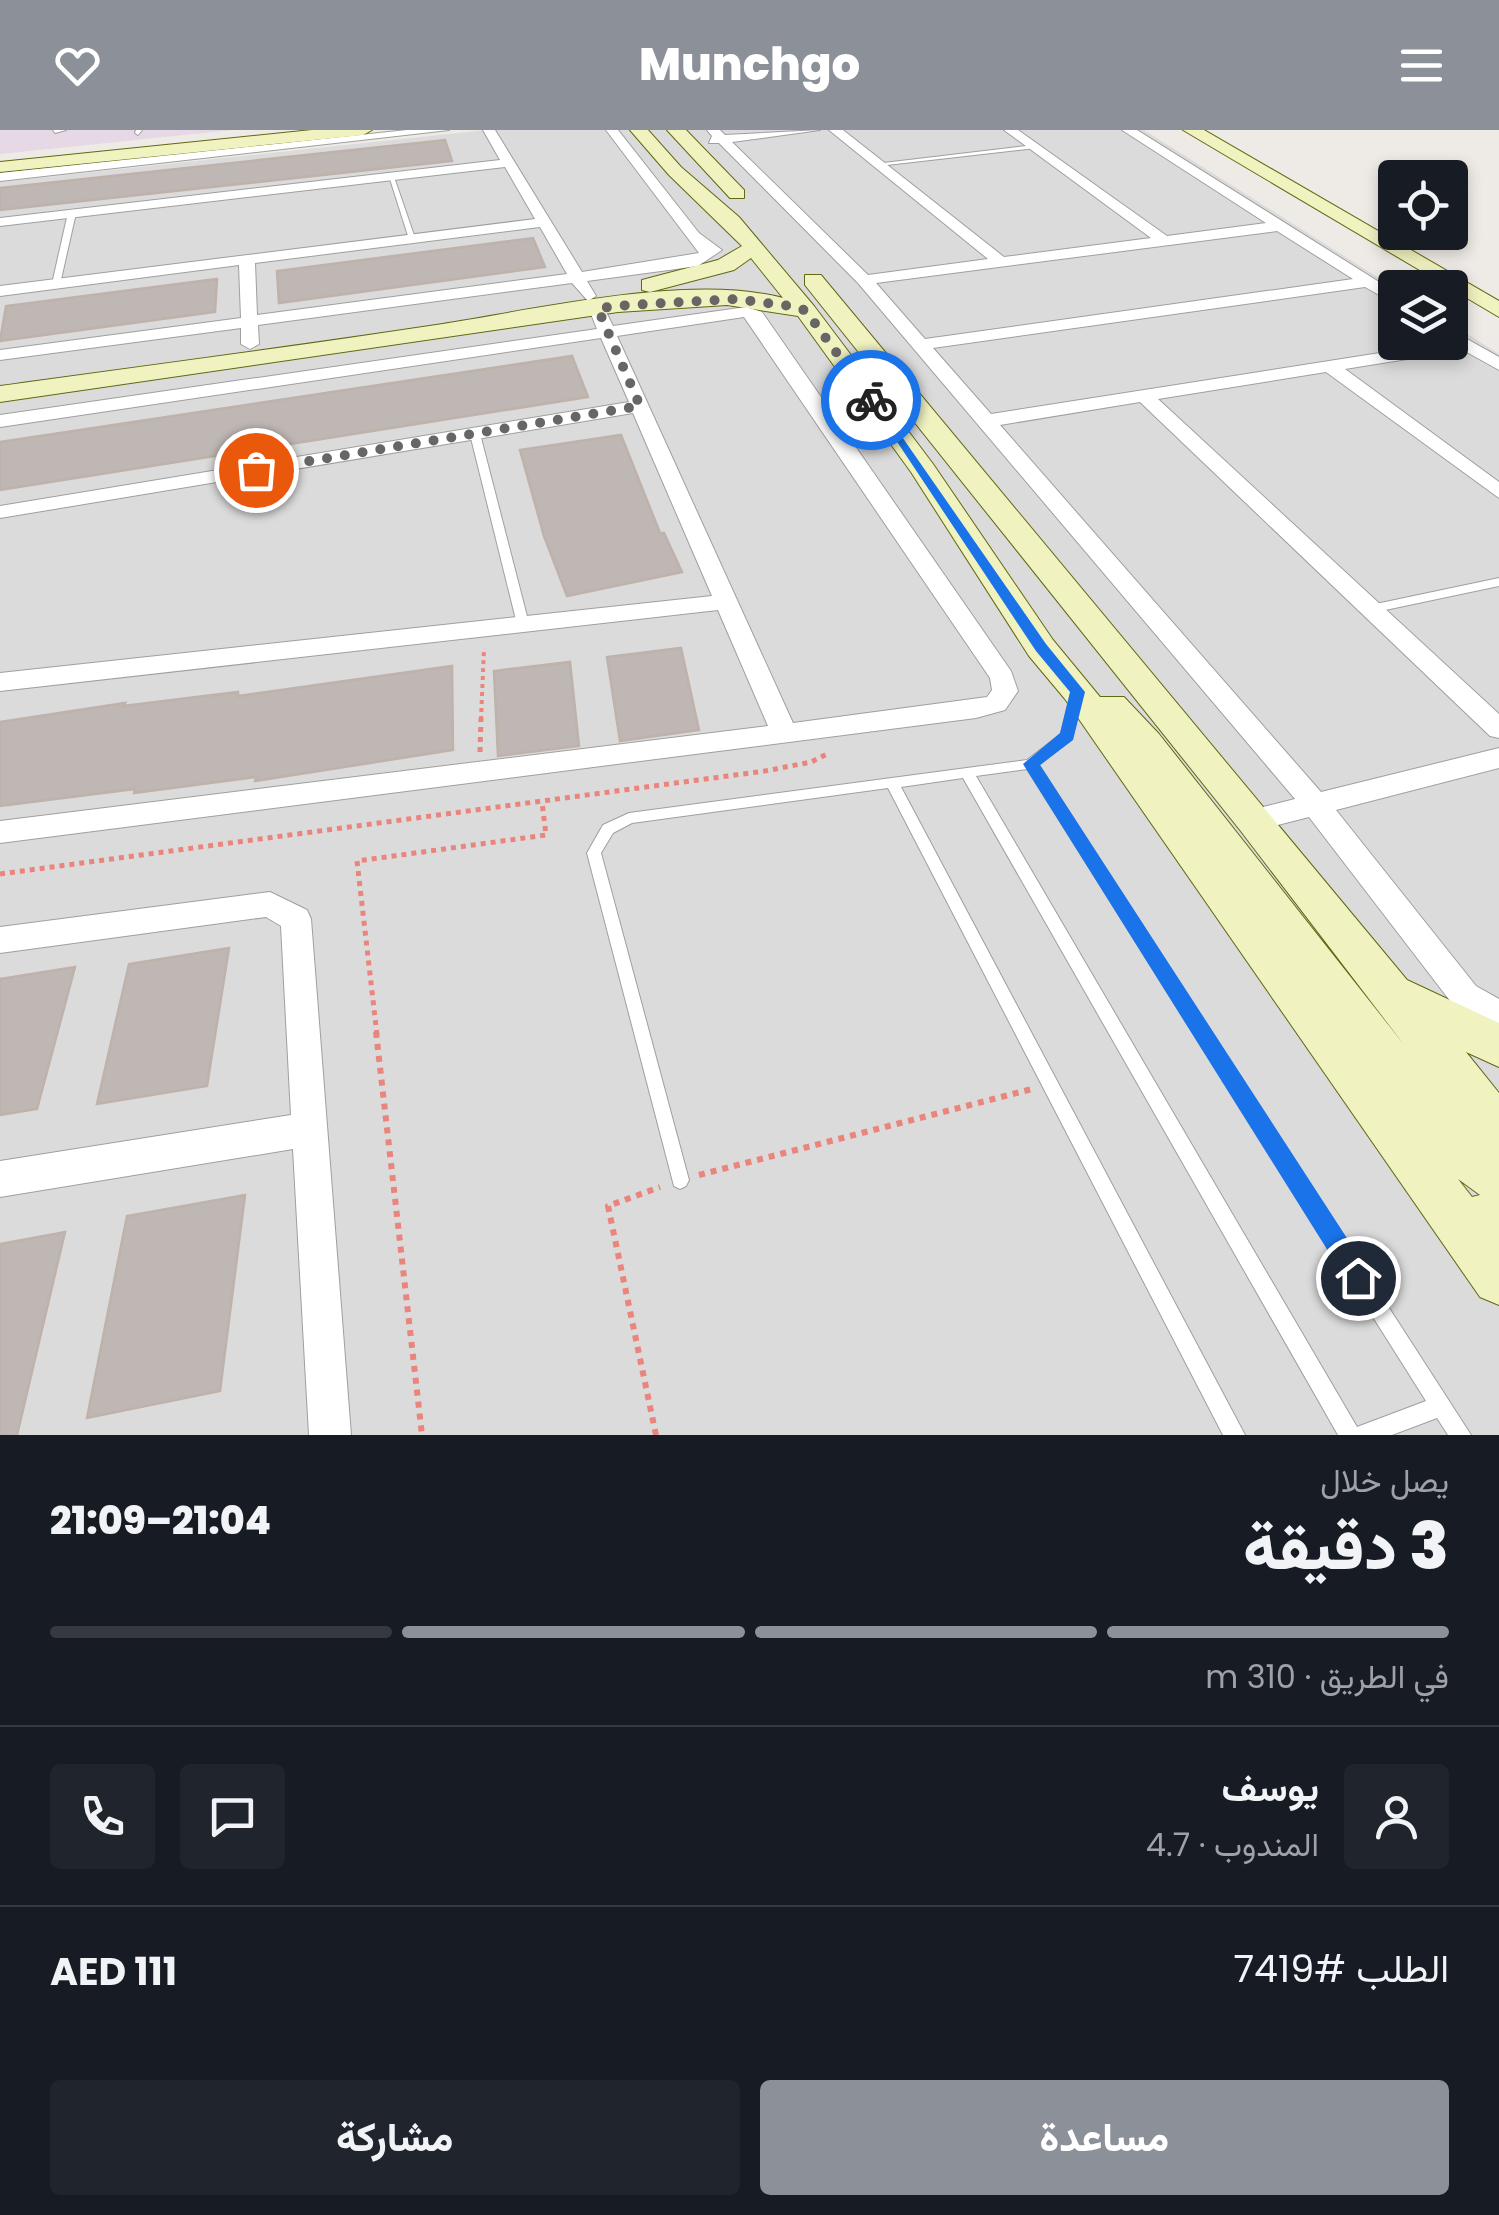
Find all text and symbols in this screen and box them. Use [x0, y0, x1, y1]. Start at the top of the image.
text: Munchgo [639, 33, 860, 96]
icon: heart [50, 38, 105, 93]
icon: menu [1394, 38, 1449, 93]
map controls [1378, 160, 1468, 360]
button: locate [1378, 160, 1468, 250]
button: layers [1378, 270, 1468, 360]
courier [821, 350, 921, 450]
icon: bike [844, 373, 899, 428]
pin [214, 428, 299, 513]
icon: bag [229, 443, 284, 498]
pin [1316, 1236, 1401, 1321]
icon: home [1331, 1251, 1386, 1306]
text: يصل خلال [1320, 1458, 1449, 1503]
text: 21:04–21:09 [50, 1494, 271, 1547]
text: 3 دقيقة [1243, 1501, 1449, 1592]
text: في الطريق · 310 m [1205, 1654, 1449, 1699]
text: يوسف [1222, 1761, 1319, 1814]
button: phone [50, 1764, 155, 1869]
button: chat [180, 1764, 285, 1869]
button: person [1344, 1764, 1449, 1869]
text: المندوب · 4.7 [1146, 1822, 1319, 1867]
text: الطلب #7419 [1233, 1942, 1449, 1995]
text: AED 111 [50, 1945, 177, 1998]
button: مشاركة [50, 2080, 740, 2195]
button: مساعدة [760, 2080, 1449, 2195]

